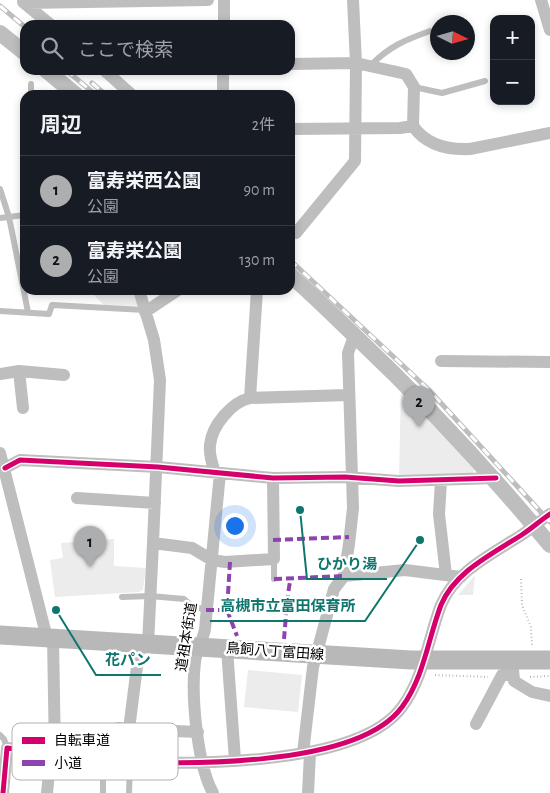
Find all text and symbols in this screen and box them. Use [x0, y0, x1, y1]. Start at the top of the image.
north arrow [430, 15, 475, 60]
map controls [490, 15, 535, 105]
button: + [490, 15, 535, 60]
search box [20, 20, 295, 75]
icon: search [38, 34, 66, 62]
text: ここで検索 [78, 41, 173, 60]
button: − [490, 60, 535, 105]
text: 周辺 [40, 115, 82, 136]
text: 2件 [252, 117, 275, 133]
text: 富寿栄西公園 [87, 172, 201, 191]
text: 1 [53, 182, 59, 198]
text: 90 m [244, 182, 275, 198]
text: 公園 [87, 199, 119, 215]
text: 富寿栄公園 [87, 242, 182, 261]
text: 2 [52, 252, 60, 268]
text: 130 m [239, 252, 275, 268]
text: 公園 [87, 269, 119, 285]
pin: 2 [403, 386, 435, 427]
your location [222, 513, 248, 539]
pin: 1 [74, 526, 106, 567]
callout: ひかり湯 [307, 549, 387, 579]
text: ひかり湯 [317, 556, 377, 572]
callout: 高槻市立富田保育所 [210, 591, 365, 621]
text: 高槻市立富田保育所 [220, 598, 356, 614]
street label: 道祖本街道 [174, 601, 199, 673]
street label: 鳥飼八丁富田線 [226, 641, 324, 662]
callout: 花パン [96, 645, 161, 675]
text: 花パン [105, 652, 151, 668]
legend [12, 723, 178, 780]
text: 自転車道 [54, 733, 110, 748]
text: 小道 [54, 756, 82, 771]

